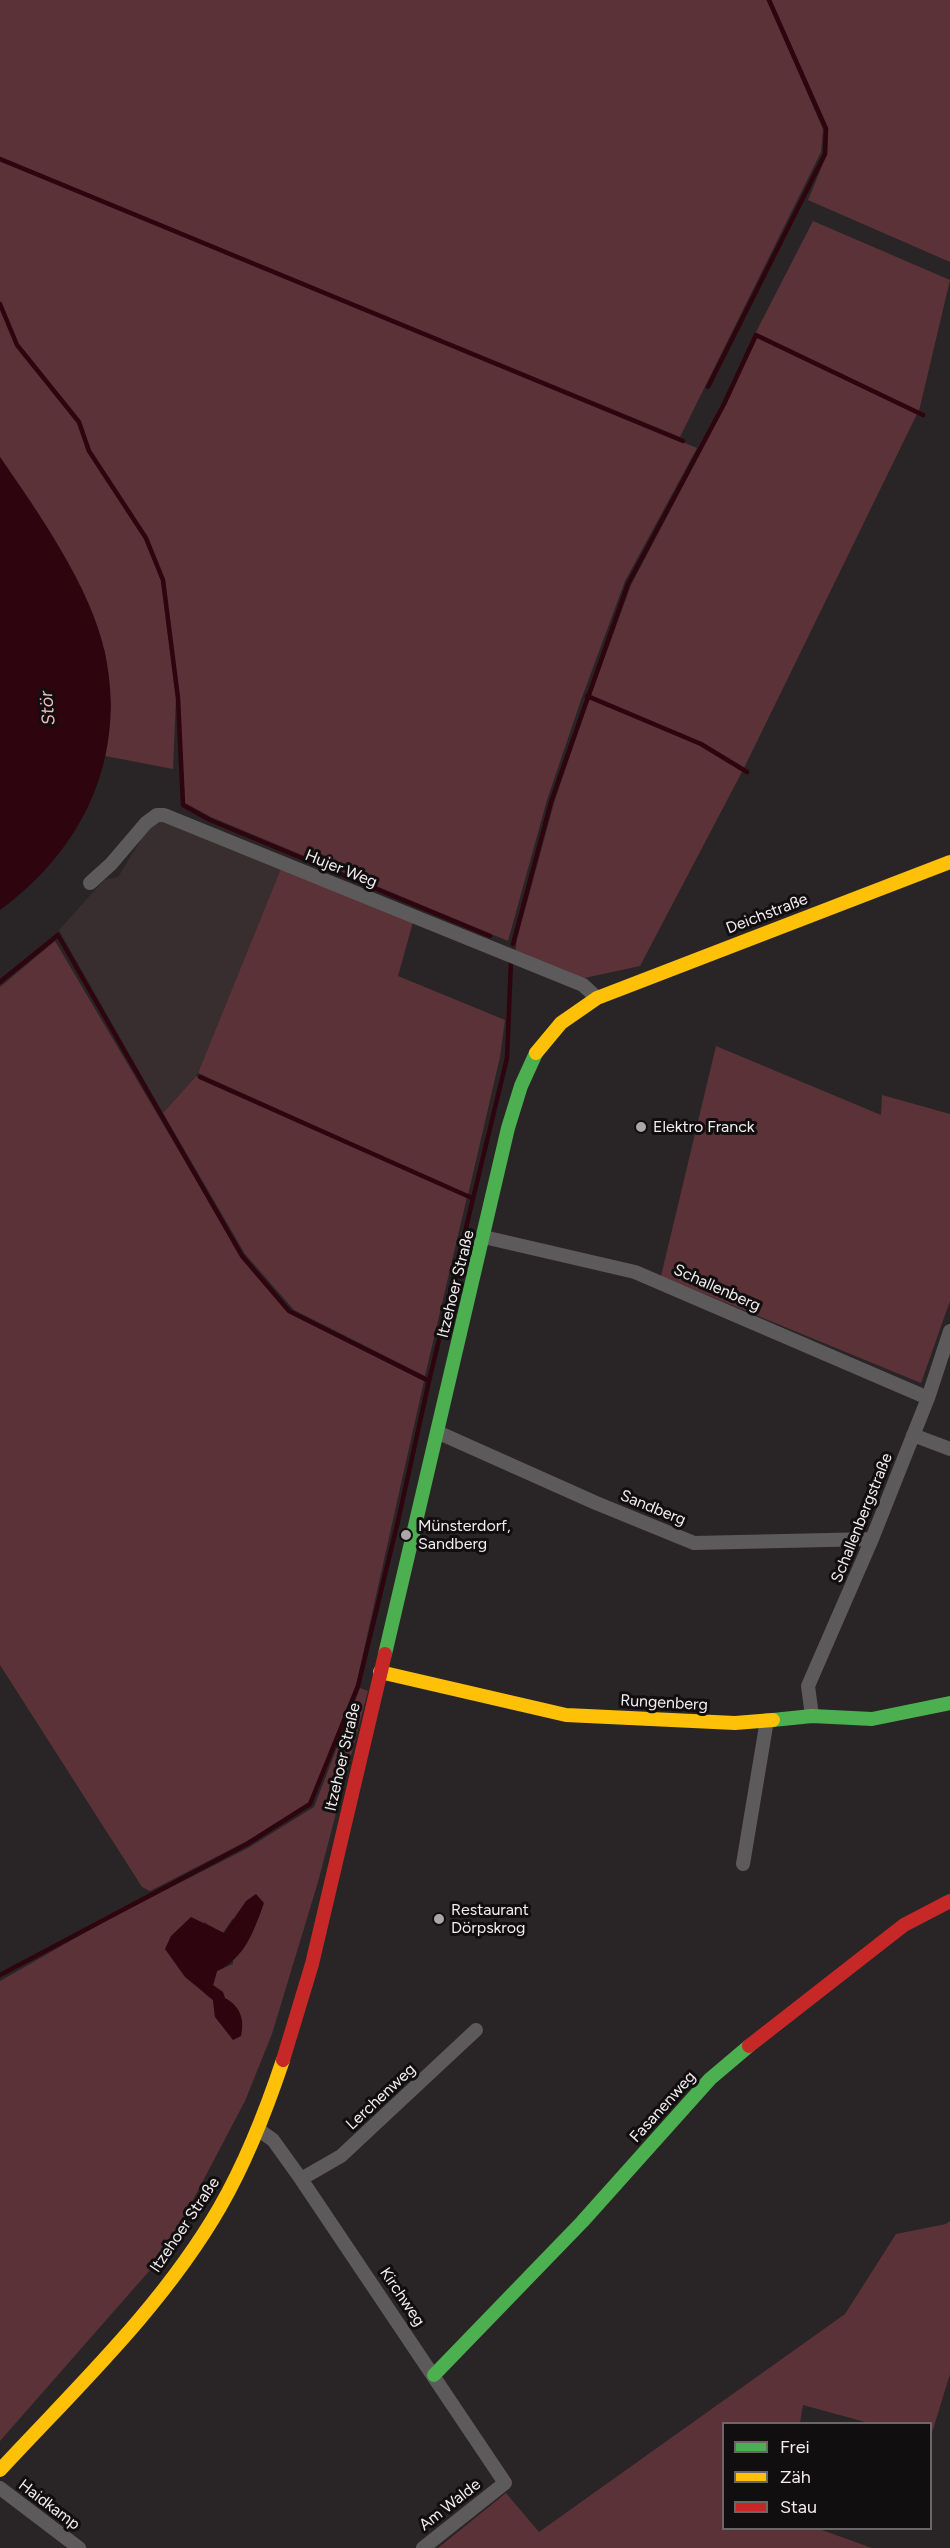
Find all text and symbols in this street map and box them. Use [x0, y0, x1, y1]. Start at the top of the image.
water label: Stör [36, 690, 60, 726]
street label: Hujer Weg [302, 846, 380, 892]
street label: Deichstraße [723, 890, 811, 938]
place label: Elektro Franck [653, 1117, 755, 1137]
marker: Elektro Franck [634, 1120, 648, 1134]
street label: Itzehoer Straße [433, 1228, 479, 1340]
street label: Schallenberg [671, 1260, 763, 1316]
street label: Schallenbergstraße [827, 1450, 897, 1586]
street label: Sandberg [617, 1486, 689, 1530]
place label: Münsterdorf, Sandberg [418, 1516, 511, 1554]
marker: Münsterdorf, Sandberg [399, 1528, 413, 1542]
street label: Rungenberg [620, 1691, 708, 1715]
street label: Itzehoer Straße [321, 1701, 365, 1813]
place label: Restaurant Dörpskrog [451, 1900, 529, 1938]
marker: Restaurant Dörpskrog [432, 1912, 446, 1926]
street label: Lerchenweg [342, 2060, 420, 2134]
street label: Fasanenweg [626, 2067, 700, 2147]
street label: Itzehoer Straße [146, 2174, 224, 2276]
street label: Kirchweg [375, 2264, 429, 2330]
legend [722, 2422, 932, 2530]
text: Frei [780, 2436, 810, 2458]
text: Zäh [780, 2466, 811, 2488]
street label: Am Walde [415, 2475, 485, 2535]
street label: Haidkamp [14, 2476, 84, 2534]
text: Stau [780, 2496, 817, 2518]

